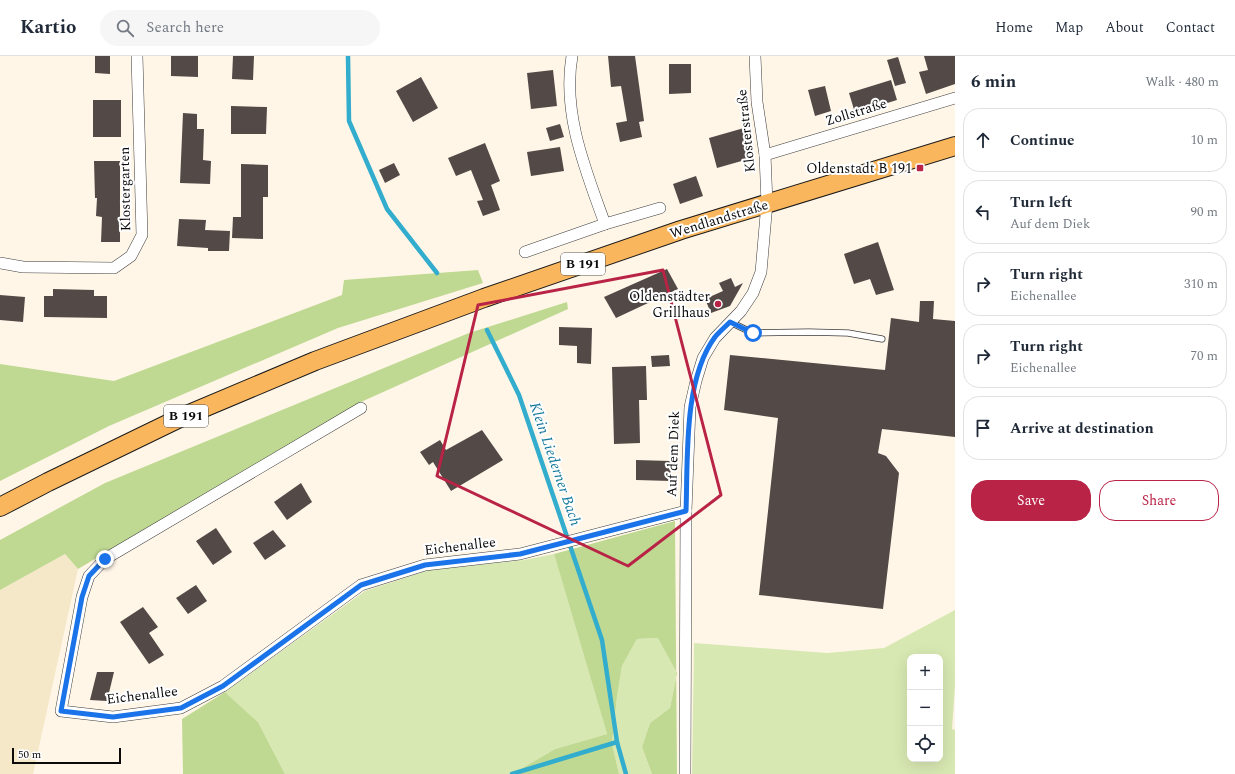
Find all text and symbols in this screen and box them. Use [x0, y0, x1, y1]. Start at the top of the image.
search box [100, 10, 380, 46]
text: Kartio [20, 13, 76, 42]
text: Search here [146, 16, 224, 39]
icon: search [114, 17, 136, 39]
text: Home [995, 17, 1033, 38]
text: Map [1055, 17, 1083, 38]
text: About [1105, 17, 1144, 38]
text: Contact [1166, 17, 1215, 38]
text: 6 min [971, 69, 1016, 95]
text: Walk · 480 m [1145, 72, 1219, 92]
street label: Klosterstraße [731, 88, 761, 174]
street label: Zollstraße [823, 93, 890, 131]
icon: ahead [972, 129, 994, 151]
text: Continue [1010, 129, 1075, 152]
text: 10 m [1191, 130, 1218, 150]
street label: Klostergarten [114, 147, 136, 231]
place label: Oldenstadt B 191 [806, 158, 912, 179]
marker: Oldenstadt B 191 [915, 163, 925, 173]
text: Turn left [1010, 191, 1072, 214]
street label: Wendlandstraße [667, 194, 771, 244]
icon: left [972, 201, 994, 223]
text: 90 m [1191, 202, 1218, 222]
text: Auf dem Diek [1010, 214, 1090, 234]
road number: B 191 [561, 253, 605, 275]
text: Turn right [1010, 263, 1083, 286]
icon: right [972, 273, 994, 295]
text: 310 m [1184, 274, 1218, 294]
place label: Oldenstädter Grillhaus [629, 286, 710, 323]
text: Eichenallee [1010, 286, 1077, 306]
marker: Oldenstädter Grillhaus [713, 299, 723, 309]
route start [744, 324, 762, 342]
text: Turn right [1010, 335, 1083, 358]
icon: right [972, 345, 994, 367]
text: 70 m [1191, 346, 1218, 366]
text: Eichenallee [1010, 358, 1077, 378]
water label: Klein Liederner Bach [523, 399, 587, 529]
road number: B 191 [164, 405, 208, 427]
street label: Auf dem Diek [661, 410, 685, 498]
icon: arrive [972, 417, 994, 439]
text: Arrive at destination [1010, 417, 1154, 440]
button: Save [971, 480, 1091, 521]
button: Share [1099, 480, 1219, 521]
street label: Eichenallee [423, 531, 497, 561]
route end [96, 550, 114, 568]
map controls [907, 654, 943, 762]
button: + [907, 654, 943, 690]
street label: Eichenallee [105, 680, 179, 710]
button: − [907, 690, 943, 726]
button: locate [907, 726, 943, 762]
scale bar [12, 746, 121, 765]
text: 50 m [18, 746, 41, 763]

